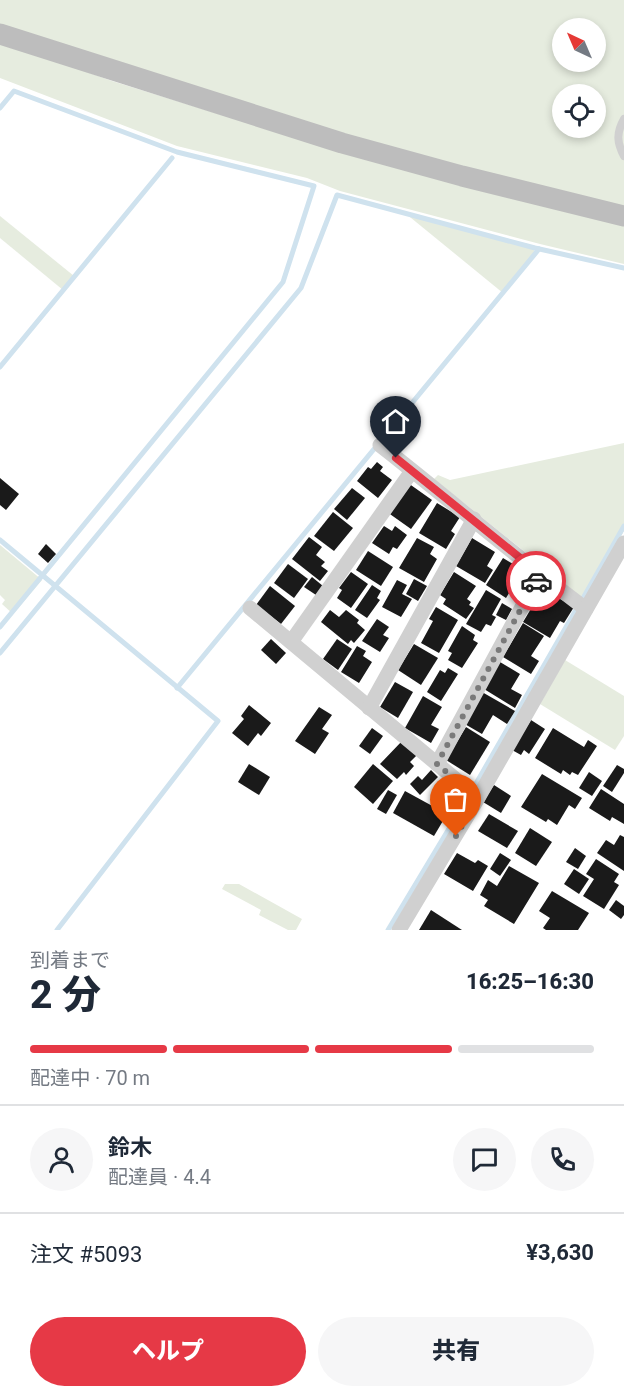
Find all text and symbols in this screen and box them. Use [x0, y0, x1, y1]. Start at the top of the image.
north arrow [552, 18, 606, 72]
map controls [552, 18, 606, 138]
button: locate [552, 84, 606, 138]
pin [370, 396, 421, 458]
icon: home [379, 405, 412, 438]
courier [506, 551, 566, 611]
icon: car [520, 565, 553, 598]
pin [430, 774, 481, 836]
icon: bag [439, 783, 472, 816]
text: 到着まで [30, 948, 110, 972]
text: 16:25–16:30 [466, 969, 594, 994]
text: 2 分 [30, 972, 101, 1018]
text: 配達中 · 70 m [30, 1066, 150, 1090]
button: person [30, 1128, 93, 1191]
button: chat [453, 1128, 516, 1191]
button: phone [531, 1128, 594, 1191]
text: 鈴木 [108, 1135, 152, 1160]
text: 配達員 · 4.4 [108, 1165, 211, 1189]
text: ¥3,630 [526, 1240, 594, 1265]
text: 注文 #5093 [30, 1242, 142, 1267]
button: ヘルプ [30, 1317, 306, 1386]
button: 共有 [318, 1317, 594, 1386]

